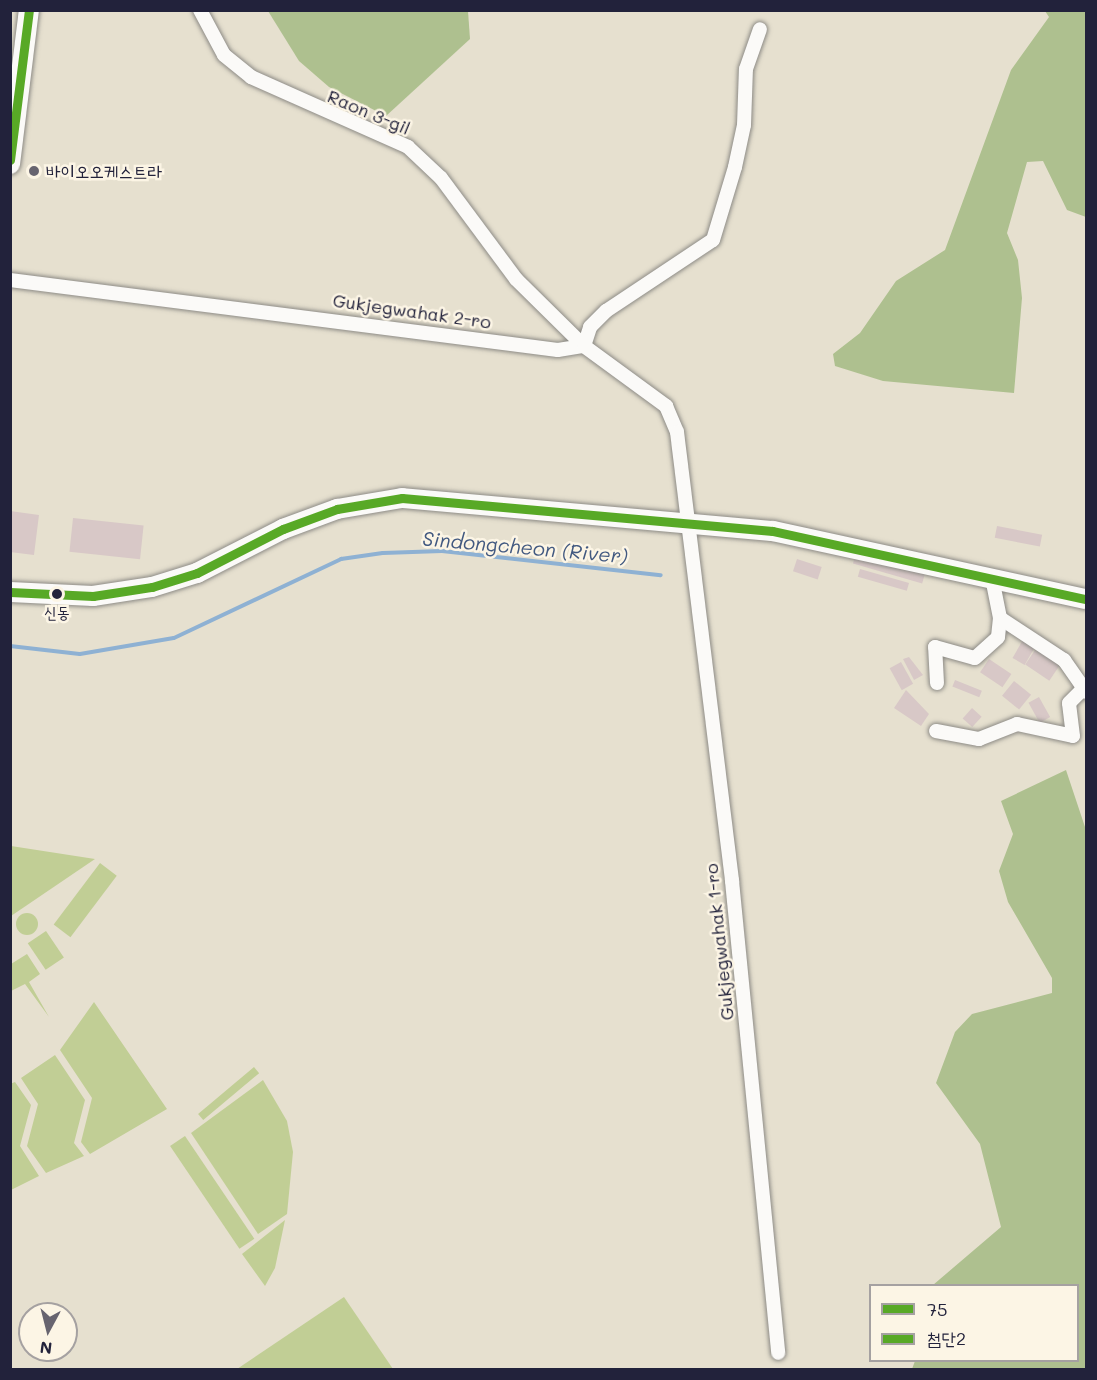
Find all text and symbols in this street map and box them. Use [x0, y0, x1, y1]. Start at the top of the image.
street label: Raon 3-gil [324, 85, 414, 139]
place label: 바이오오케스트라 [46, 160, 162, 182]
marker: 바이오오케스트라 [27, 164, 41, 178]
street label: Gukjegwahak 2-ro [331, 289, 493, 333]
water label: Sindongcheon (River) [421, 526, 629, 568]
marker: 신동 [51, 588, 63, 600]
place label: 신동 [44, 602, 70, 622]
street label: Gukjegwahak 1-ro [700, 863, 738, 1021]
legend [869, 1284, 1079, 1362]
text: 75 [927, 1297, 948, 1321]
north arrow [18, 1302, 78, 1362]
text: 첨단2 [927, 1326, 966, 1350]
text: N [39, 1337, 53, 1360]

